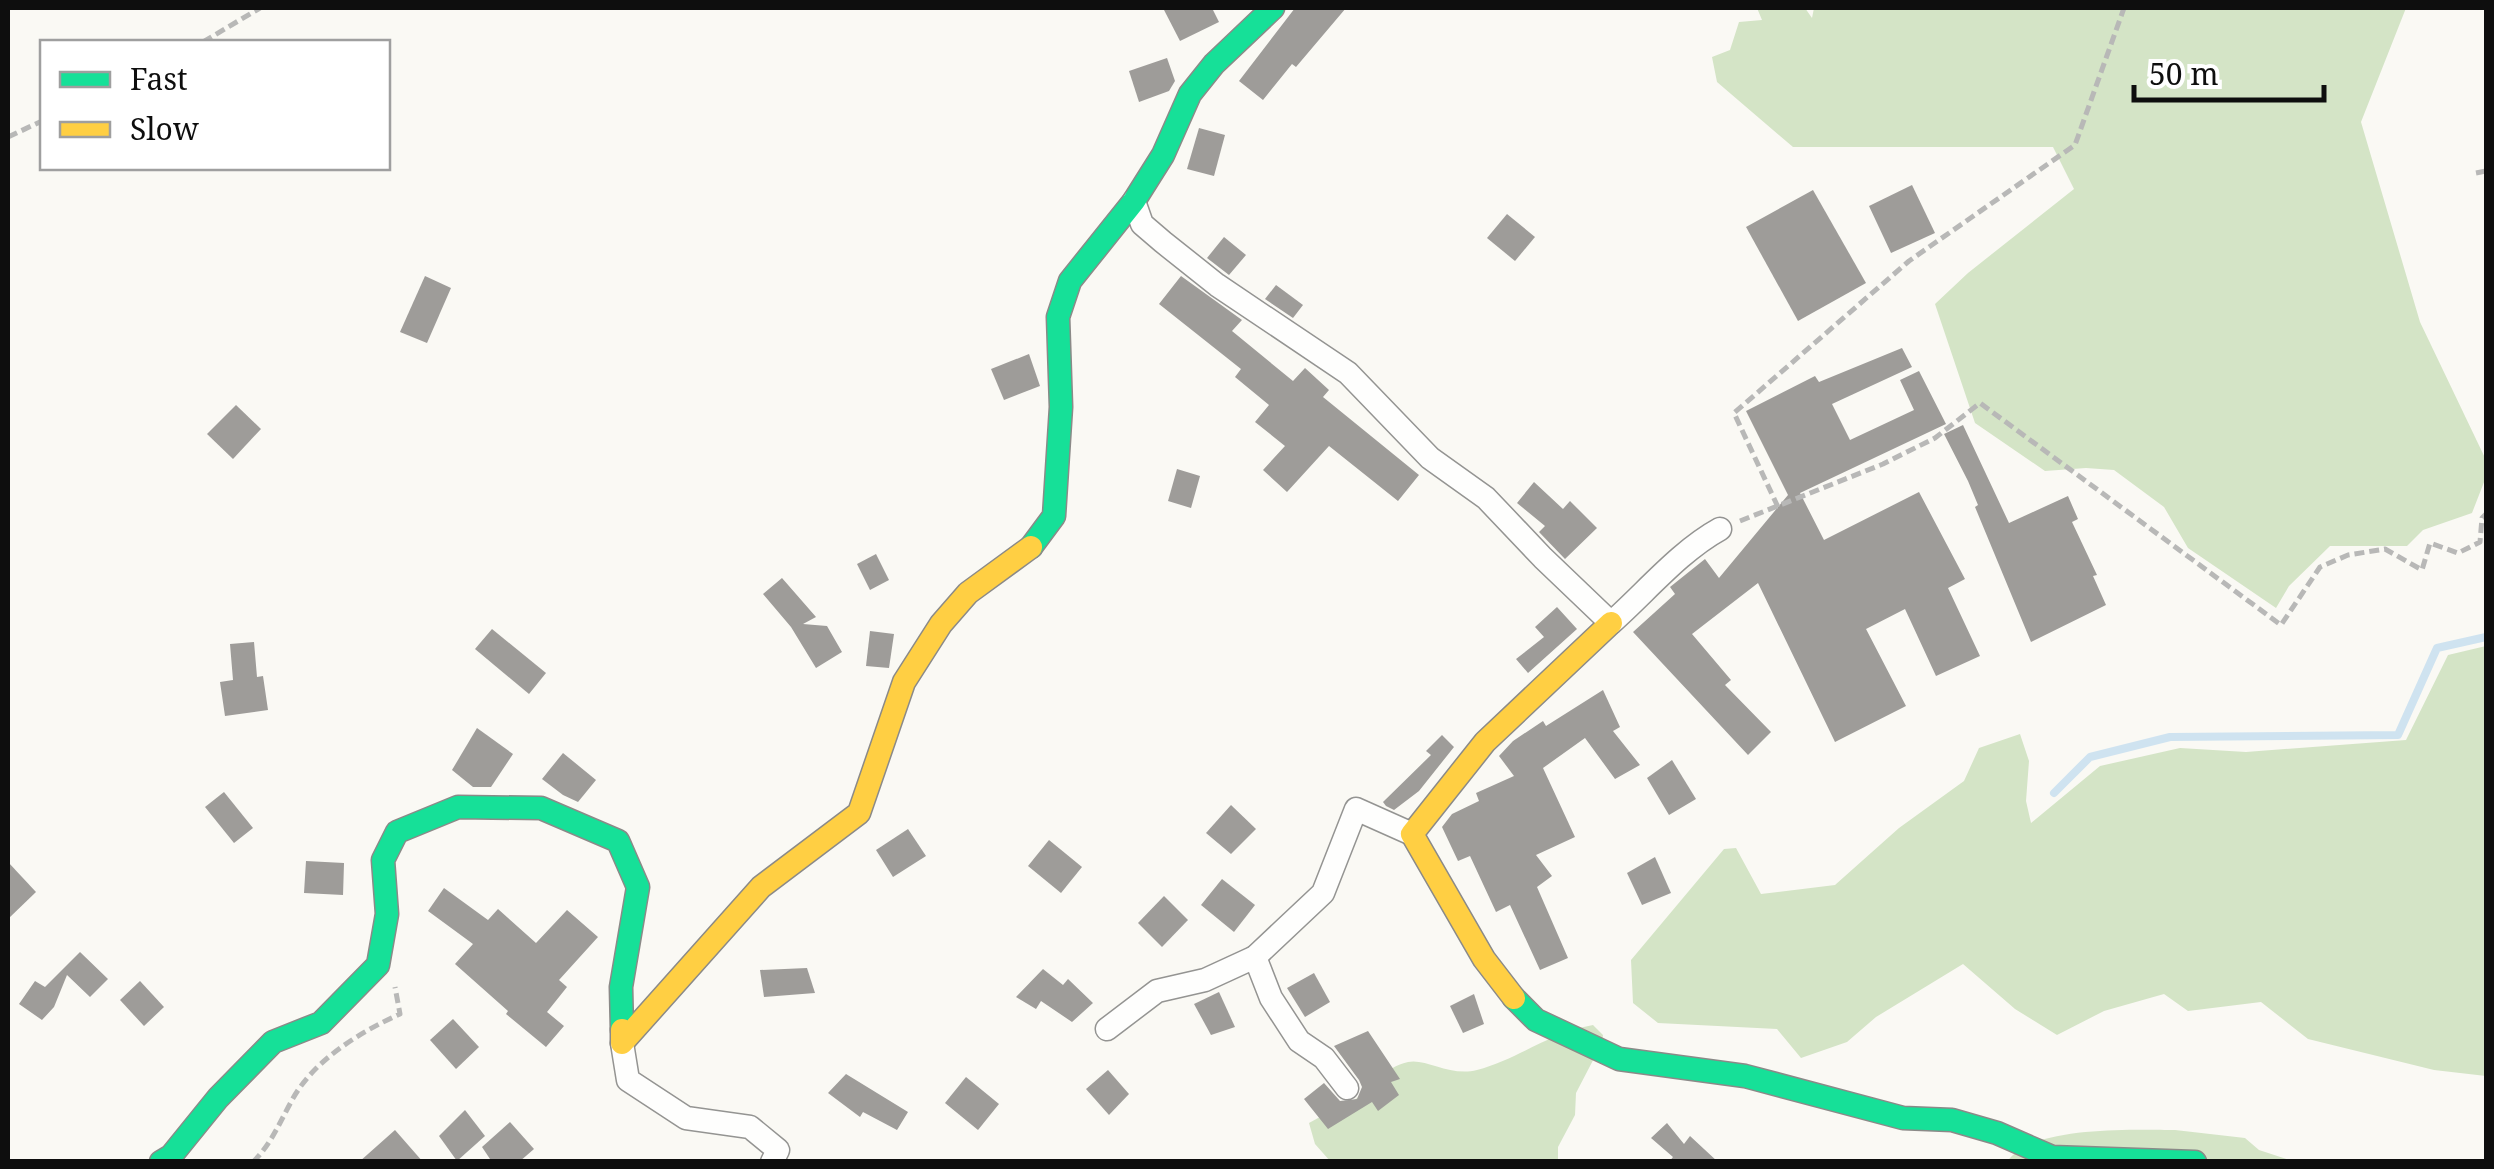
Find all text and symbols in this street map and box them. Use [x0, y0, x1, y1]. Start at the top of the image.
legend [40, 40, 390, 170]
scale bar [2134, 40, 2324, 102]
text: 50 m [2149, 53, 2219, 94]
text: Fast [130, 58, 187, 99]
text: Slow [130, 108, 199, 149]

